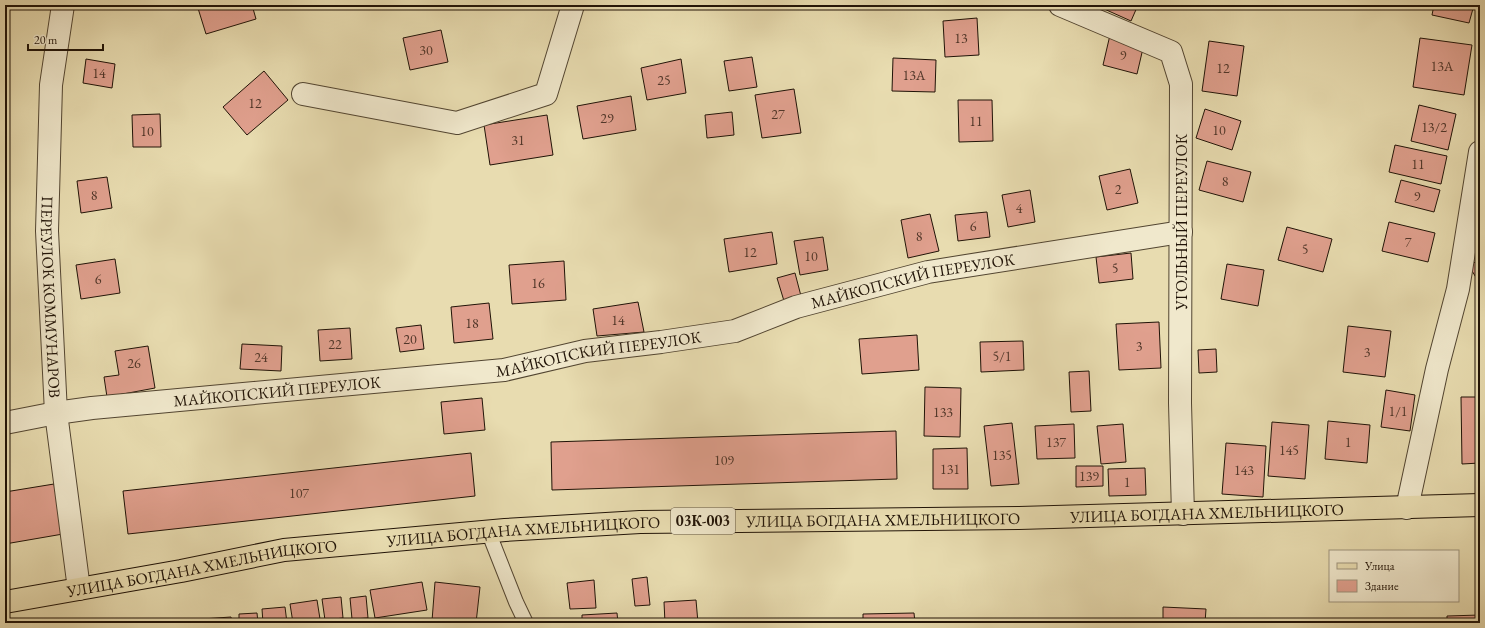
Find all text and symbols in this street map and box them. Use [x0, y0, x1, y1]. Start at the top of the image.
scale bar [28, 26, 103, 52]
house number: 13 [954, 29, 968, 47]
text: 20 m [34, 32, 58, 48]
house number: 30 [419, 41, 433, 59]
house number: 9 [1120, 46, 1127, 64]
house number: 13А [1430, 57, 1454, 75]
house number: 12 [1216, 59, 1230, 77]
house number: 14 [92, 64, 106, 82]
house number: 13А [902, 66, 926, 84]
house number: 25 [657, 71, 671, 89]
house number: 12 [248, 94, 262, 112]
house number: 27 [771, 105, 785, 123]
house number: 29 [600, 109, 614, 127]
house number: 11 [969, 112, 983, 130]
house number: 13/2 [1421, 118, 1447, 136]
house number: 10 [1212, 121, 1226, 139]
house number: 10 [140, 122, 154, 140]
house number: 31 [511, 131, 525, 149]
street label: УГОЛЬНЫЙ ПЕРЕУЛОК [1171, 133, 1192, 311]
house number: 11 [1411, 155, 1425, 173]
house number: 8 [1222, 172, 1229, 190]
house number: 2 [1115, 180, 1122, 198]
house number: 8 [91, 186, 98, 204]
house number: 9 [1414, 187, 1421, 205]
street label: ПЕРЕУЛОК КОММУНАРОВ [36, 196, 65, 399]
house number: 4 [1016, 199, 1023, 217]
house number: 6 [970, 217, 977, 235]
house number: 8 [916, 227, 923, 245]
house number: 7 [1405, 233, 1412, 251]
house number: 5 [1302, 240, 1308, 258]
house number: 12 [743, 243, 757, 261]
house number: 10 [804, 247, 818, 265]
street label: МАЙКОПСКИЙ ПЕРЕУЛОК [809, 248, 1016, 314]
house number: 5 [1112, 259, 1118, 277]
house number: 6 [95, 270, 102, 288]
house number: 16 [531, 274, 545, 292]
house number: 14 [611, 311, 625, 329]
house number: 18 [465, 314, 479, 332]
street label: МАЙКОПСКИЙ ПЕРЕУЛОК [495, 326, 703, 382]
house number: 20 [403, 330, 417, 348]
house number: 22 [328, 335, 342, 353]
house number: 3 [1136, 337, 1143, 355]
house number: 3 [1364, 343, 1371, 361]
house number: 5/1 [992, 347, 1012, 365]
house number: 24 [254, 348, 268, 366]
house number: 26 [127, 354, 141, 372]
street label: МАЙКОПСКИЙ ПЕРЕУЛОК [172, 371, 382, 411]
house number: 1/1 [1388, 402, 1408, 420]
house number: 133 [933, 403, 953, 421]
house number: 137 [1046, 433, 1066, 451]
house number: 1 [1345, 433, 1351, 451]
house number: 145 [1279, 441, 1299, 459]
house number: 135 [992, 446, 1012, 464]
house number: 109 [714, 451, 734, 469]
house number: 131 [940, 460, 960, 478]
house number: 143 [1234, 461, 1254, 479]
house number: 139 [1079, 467, 1099, 485]
house number: 1 [1124, 473, 1130, 491]
house number: 107 [289, 484, 309, 502]
street label: УЛИЦА БОГДАНА ХМЕЛЬНИЦКОГО [1069, 499, 1344, 528]
road number: 03К-003 [671, 508, 735, 534]
street label: УЛИЦА БОГДАНА ХМЕЛЬНИЦКОГО [745, 508, 1020, 532]
street label: УЛИЦА БОГДАНА ХМЕЛЬНИЦКОГО [385, 512, 660, 552]
street label: УЛИЦА БОГДАНА ХМЕЛЬНИЦКОГО [64, 535, 338, 602]
legend [1329, 550, 1459, 602]
text: Улица [1364, 558, 1395, 574]
text: Здание [1365, 578, 1399, 594]

